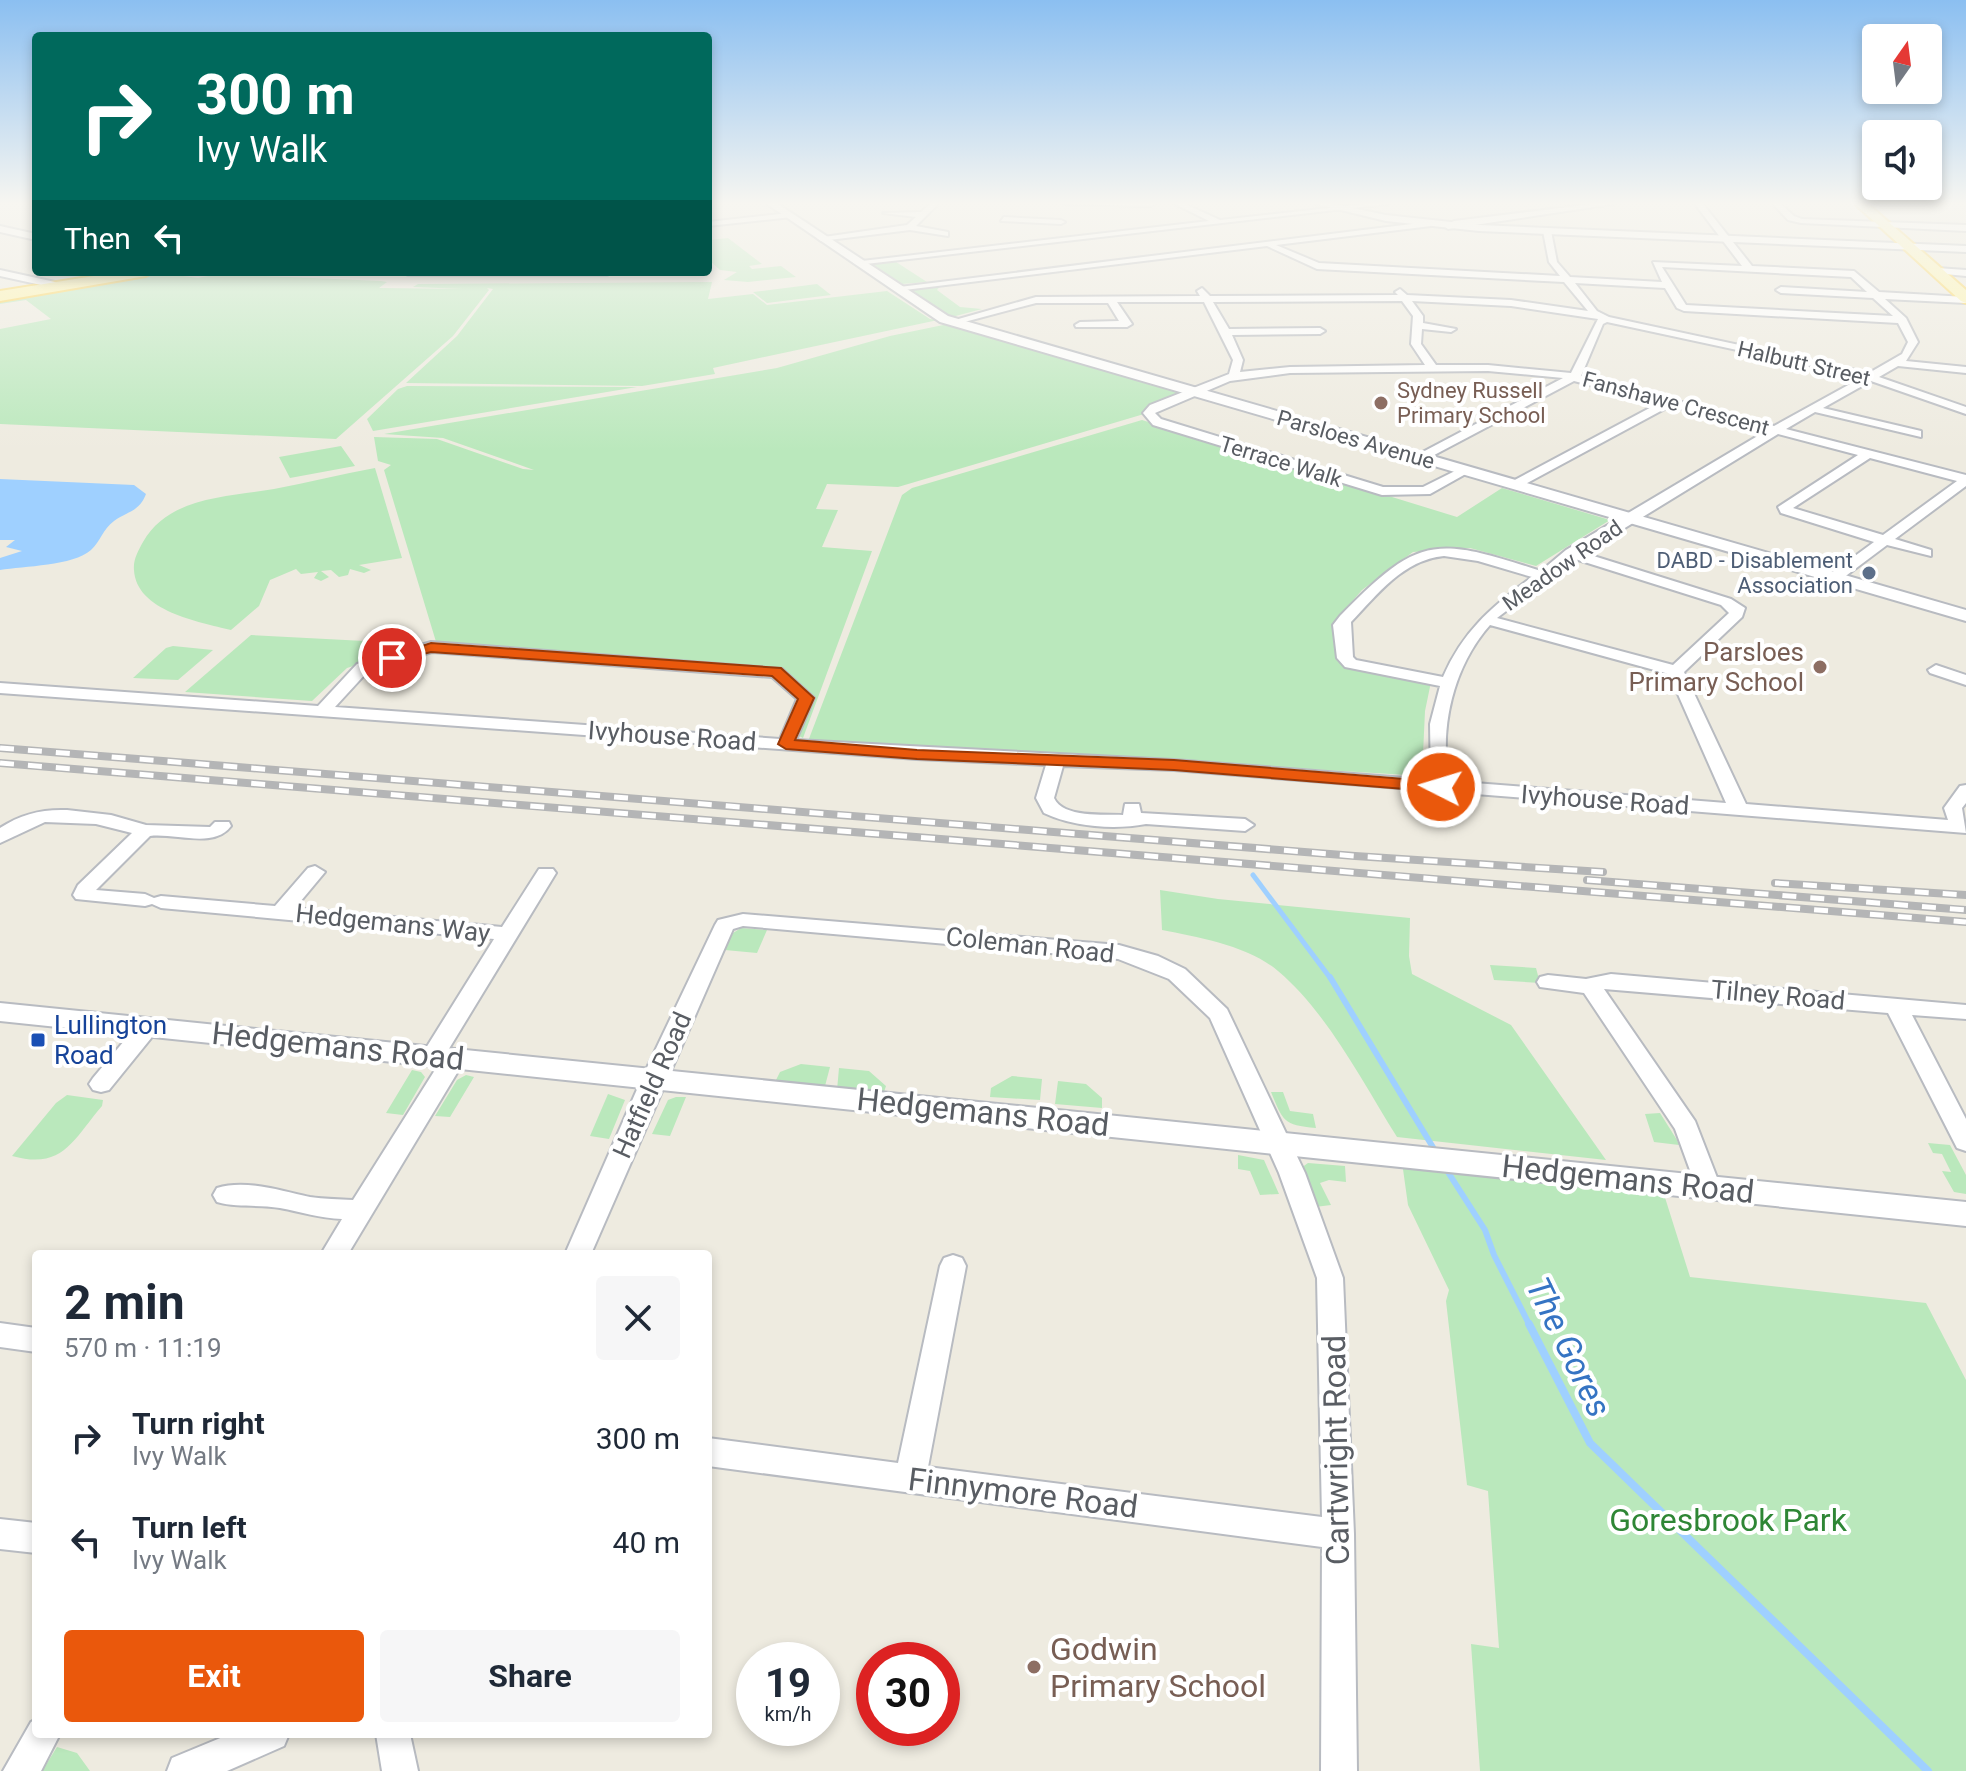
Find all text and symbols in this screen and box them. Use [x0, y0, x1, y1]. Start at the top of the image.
north arrow [1862, 24, 1942, 104]
map controls [1862, 24, 1942, 200]
text: 300 m [196, 62, 355, 128]
icon: right [64, 64, 168, 168]
button: sound [1862, 120, 1942, 200]
text: Ivy Walk [196, 129, 327, 171]
icon: left [147, 216, 191, 260]
text: Then [64, 221, 131, 256]
street label: Halbutt Street [1735, 336, 1873, 391]
street label: Fanshawe Crescent [1580, 367, 1772, 440]
place label: Sydney Russell Primary School [1397, 378, 1546, 428]
marker: Sydney Russell Primary School [1372, 394, 1390, 412]
street label: Parsloes Avenue [1274, 405, 1438, 474]
street label: Terrace Walk [1217, 431, 1346, 492]
street label: Meadow Road [1498, 515, 1627, 616]
place label: DABD - Disablement Association [1657, 548, 1853, 598]
marker: DABD - Disablement Association [1860, 564, 1878, 582]
pin [358, 624, 426, 692]
icon: arrive [370, 636, 414, 680]
place label: Parsloes Primary School [1628, 637, 1804, 697]
marker: Parsloes Primary School [1811, 658, 1829, 676]
street label: Ivyhouse Road [587, 715, 757, 757]
position arrow [1399, 745, 1483, 829]
street label: Ivyhouse Road [1520, 779, 1690, 821]
street label: Hedgemans Way [294, 898, 492, 948]
street label: Coleman Road [944, 921, 1116, 969]
street label: Tilney Road [1710, 974, 1846, 1016]
street label: Hatfield Road [606, 1007, 698, 1163]
place label: Lullington Road [54, 1010, 167, 1070]
street label: Hedgemans Road [210, 1014, 466, 1078]
marker: Lullington Road [29, 1031, 47, 1049]
street label: Hedgemans Road [855, 1080, 1111, 1144]
street label: Hedgemans Road [1500, 1147, 1756, 1211]
water label: The Gores [1518, 1271, 1620, 1423]
text: 2 min [64, 1274, 185, 1331]
button: close [596, 1276, 680, 1360]
text: 570 m · 11:19 [64, 1333, 222, 1363]
street label: Cartwright Road [1315, 1334, 1357, 1566]
text: Turn right [132, 1406, 265, 1441]
icon: right [64, 1416, 108, 1460]
text: 300 m [596, 1421, 680, 1456]
text: Ivy Walk [132, 1441, 227, 1471]
street label: Finnymore Road [906, 1460, 1140, 1526]
park label: Goresbrook Park [1609, 1501, 1848, 1539]
text: Turn left [132, 1510, 247, 1545]
icon: left [64, 1520, 108, 1564]
text: 40 m [613, 1525, 680, 1560]
text: Ivy Walk [132, 1545, 227, 1575]
button: Exit [64, 1630, 364, 1722]
button: Share [380, 1630, 680, 1722]
place label: Godwin Primary School [1050, 1630, 1266, 1705]
speed limit sign: 30 [856, 1642, 960, 1746]
marker: Godwin Primary School [1025, 1658, 1043, 1676]
text: 19 [765, 1660, 811, 1707]
text: km/h [765, 1702, 811, 1726]

